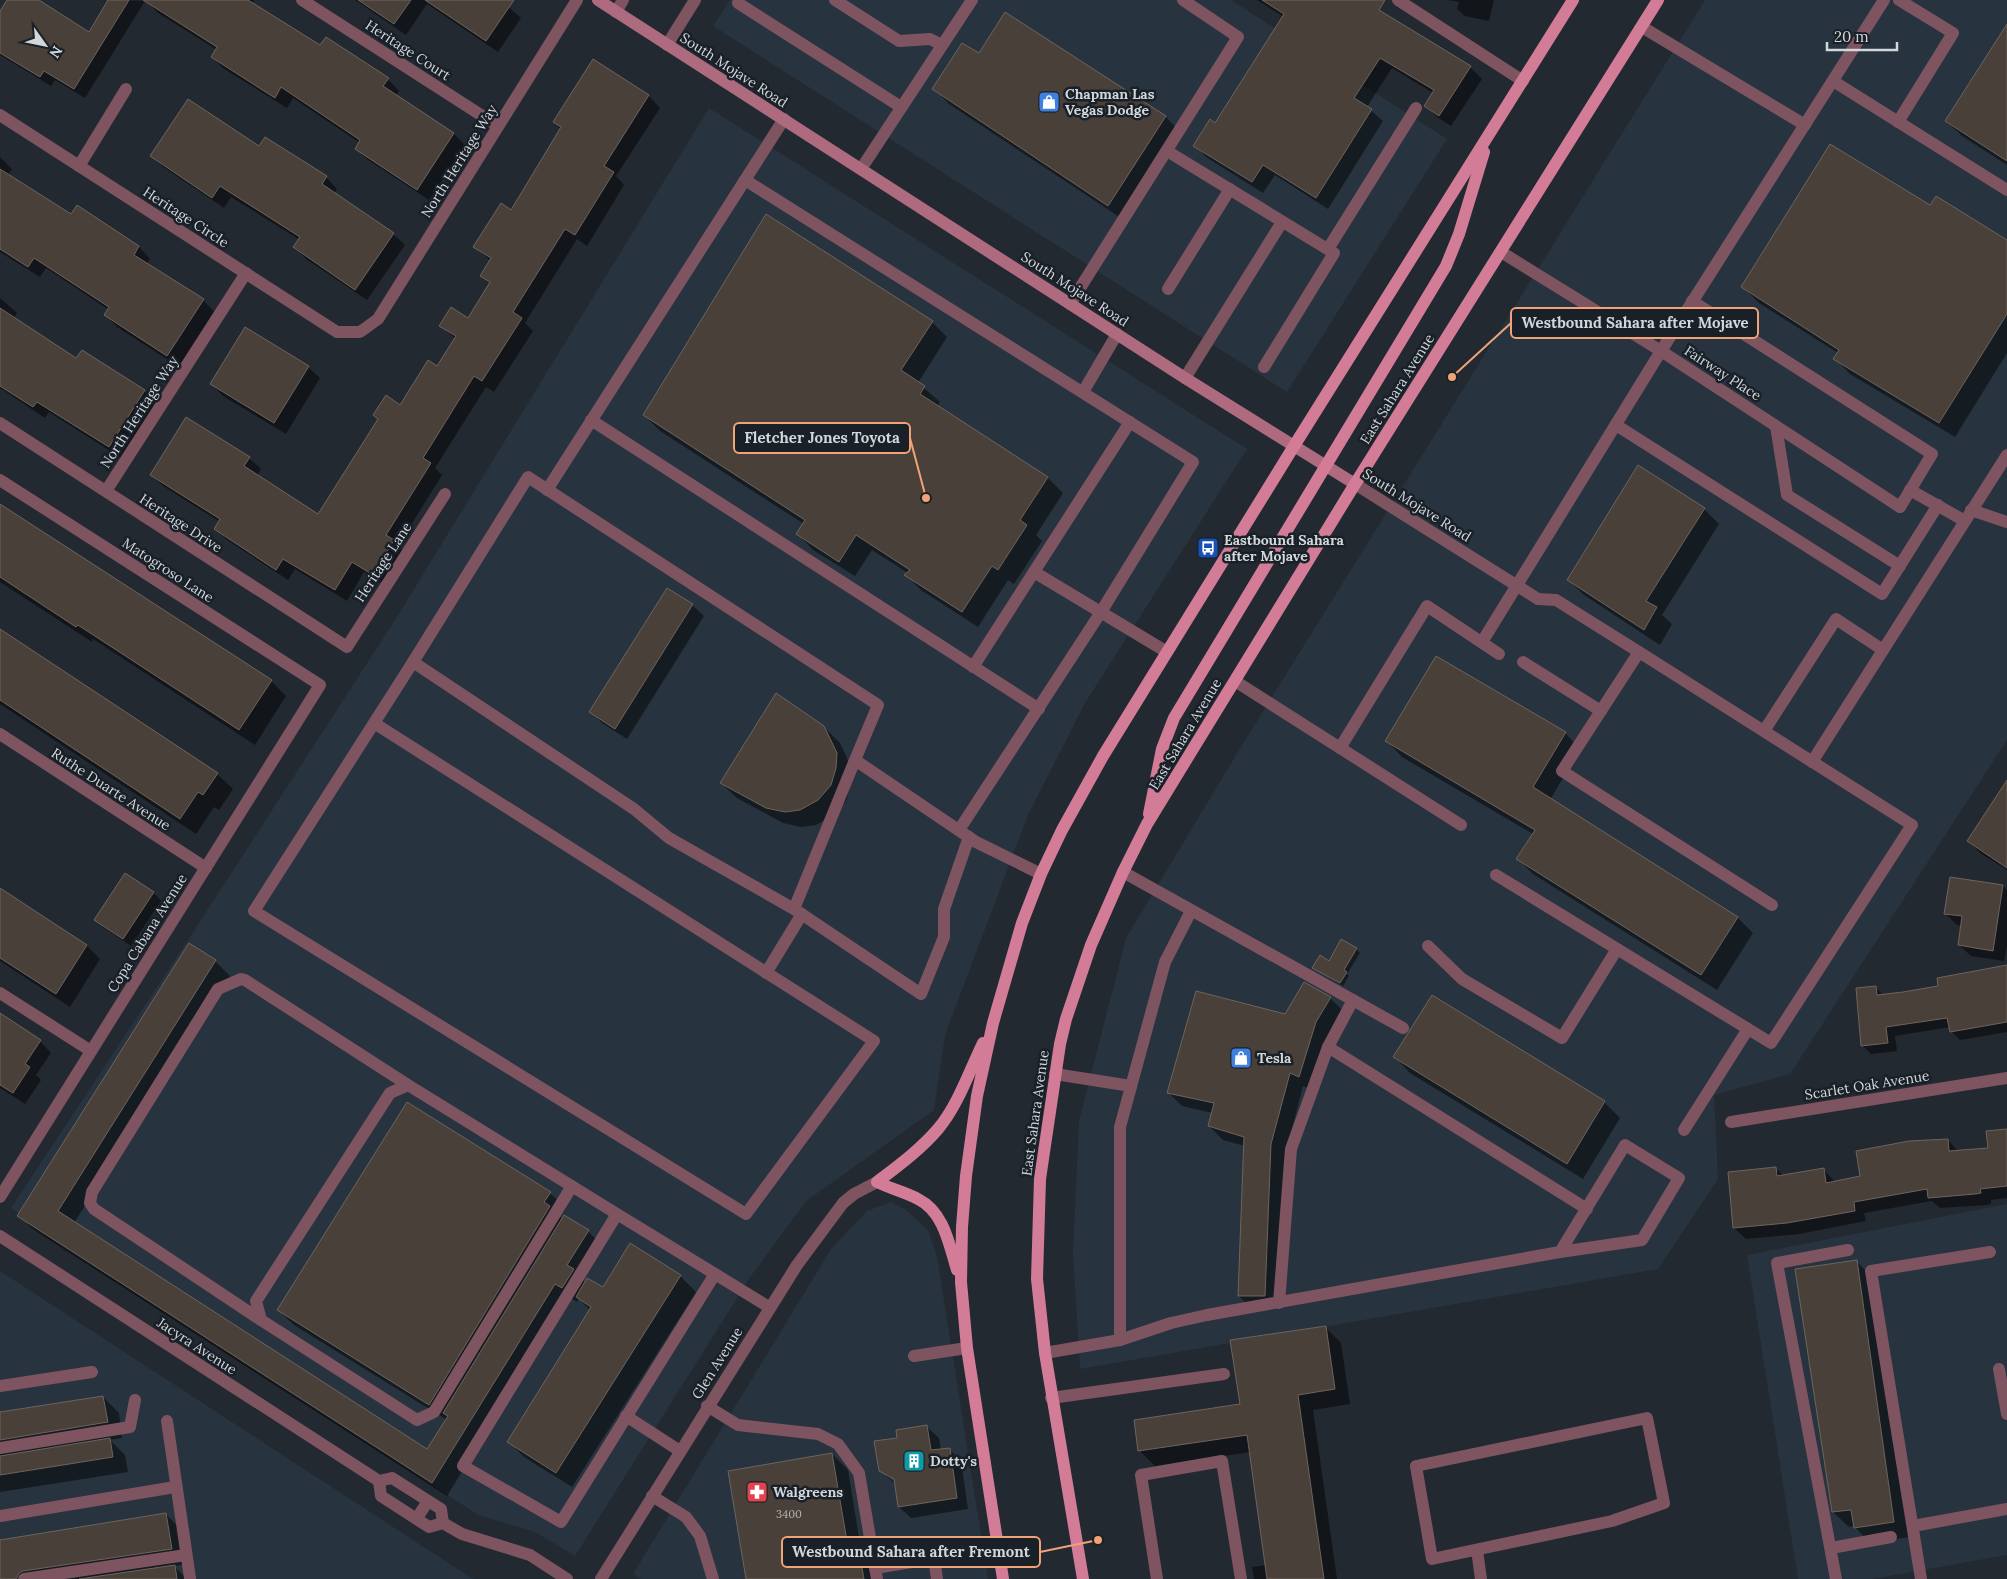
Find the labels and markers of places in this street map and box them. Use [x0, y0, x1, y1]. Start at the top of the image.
place label: Chapman Las Vegas Dodge [1065, 85, 1155, 119]
shop icon: Chapman Las Vegas Dodge [1037, 90, 1061, 114]
callout: Westbound Sahara after Mojave [1511, 308, 1758, 338]
callout: Fletcher Jones Toyota [734, 423, 910, 453]
place label: Eastbound Sahara after Mojave [1224, 531, 1345, 565]
bus stop icon: Eastbound Sahara after Mojave [1196, 536, 1220, 560]
shop icon: Tesla [1229, 1046, 1253, 1070]
place label: Tesla [1257, 1049, 1292, 1067]
building icon: Dotty's [902, 1449, 926, 1473]
place label: Dotty's [930, 1452, 977, 1470]
pharmacy icon: Walgreens [745, 1480, 769, 1504]
place label: Walgreens [773, 1483, 843, 1501]
callout: Westbound Sahara after Fremont [782, 1537, 1040, 1567]

